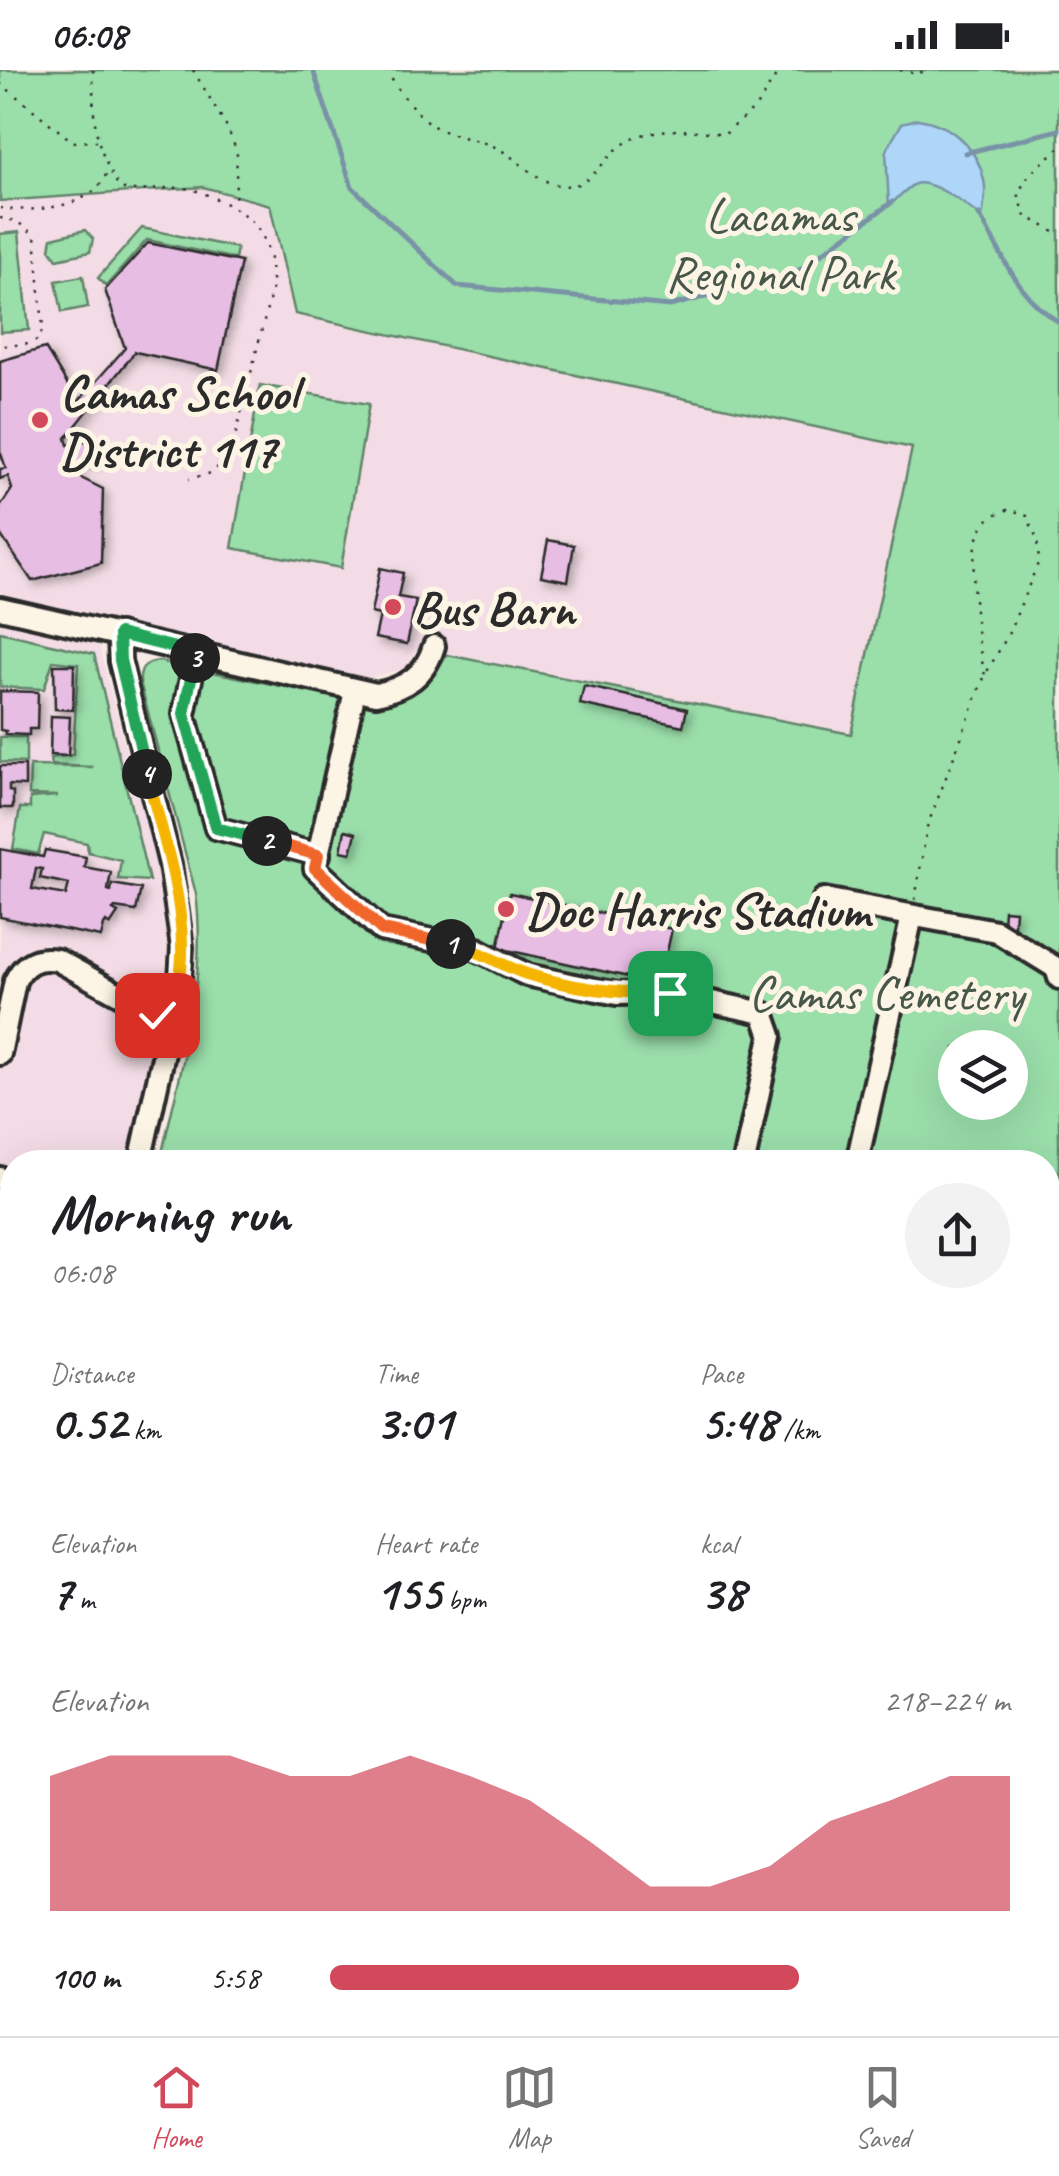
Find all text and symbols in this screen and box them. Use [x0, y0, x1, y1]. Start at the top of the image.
text: 06:08 [50, 12, 127, 59]
park label: Lacamas Regional Park [665, 184, 897, 305]
place label: Camas School District 117 [60, 361, 306, 482]
marker: Camas School District 117 [29, 409, 51, 431]
place label: Bus Barn [413, 577, 578, 640]
marker: Bus Barn [382, 596, 404, 618]
pin: 3 [170, 633, 220, 683]
text: 3 [189, 640, 201, 675]
pin: 4 [122, 749, 172, 799]
text: 4 [141, 756, 153, 791]
pin: 2 [242, 816, 292, 866]
text: 2 [261, 823, 273, 858]
place label: Doc Harris Stadium [526, 879, 874, 942]
marker: Doc Harris Stadium [495, 898, 517, 920]
pin: 1 [426, 919, 476, 969]
text: 1 [445, 926, 457, 961]
pin [628, 951, 713, 1036]
park label: Camas Cemetery [748, 962, 1027, 1025]
icon: arrive [643, 966, 698, 1021]
pin [115, 973, 200, 1058]
icon: check [130, 988, 185, 1043]
map controls [938, 1030, 1028, 1120]
button: layers [938, 1030, 1028, 1120]
text: Morning run [50, 1179, 290, 1249]
button: share [905, 1183, 1010, 1288]
text: 06:08 [50, 1252, 114, 1293]
text: Distance [50, 1356, 134, 1391]
text: Time [375, 1356, 418, 1391]
text: Pace [700, 1356, 743, 1391]
text: 0.52 [50, 1391, 127, 1454]
text: 3:01 [375, 1391, 452, 1454]
text: 5:48 [700, 1391, 777, 1454]
text: km [127, 1412, 161, 1447]
text: /km [777, 1412, 820, 1447]
text: Elevation [50, 1526, 136, 1561]
text: Heart rate [375, 1526, 477, 1561]
text: kcal [700, 1526, 737, 1561]
text: 7 [50, 1561, 72, 1624]
text: 155 [375, 1561, 441, 1624]
text: 38 [700, 1561, 745, 1624]
text: m [72, 1582, 95, 1617]
text: bpm [441, 1582, 486, 1617]
text: Elevation [50, 1680, 148, 1721]
text: 218–224 m [884, 1680, 1010, 1721]
text: 100 m [50, 1957, 119, 1998]
text: 5:58 [210, 1957, 260, 1998]
tab: Home [149, 2060, 204, 2155]
tab: Map [502, 2060, 557, 2155]
tab: Saved [855, 2060, 910, 2155]

